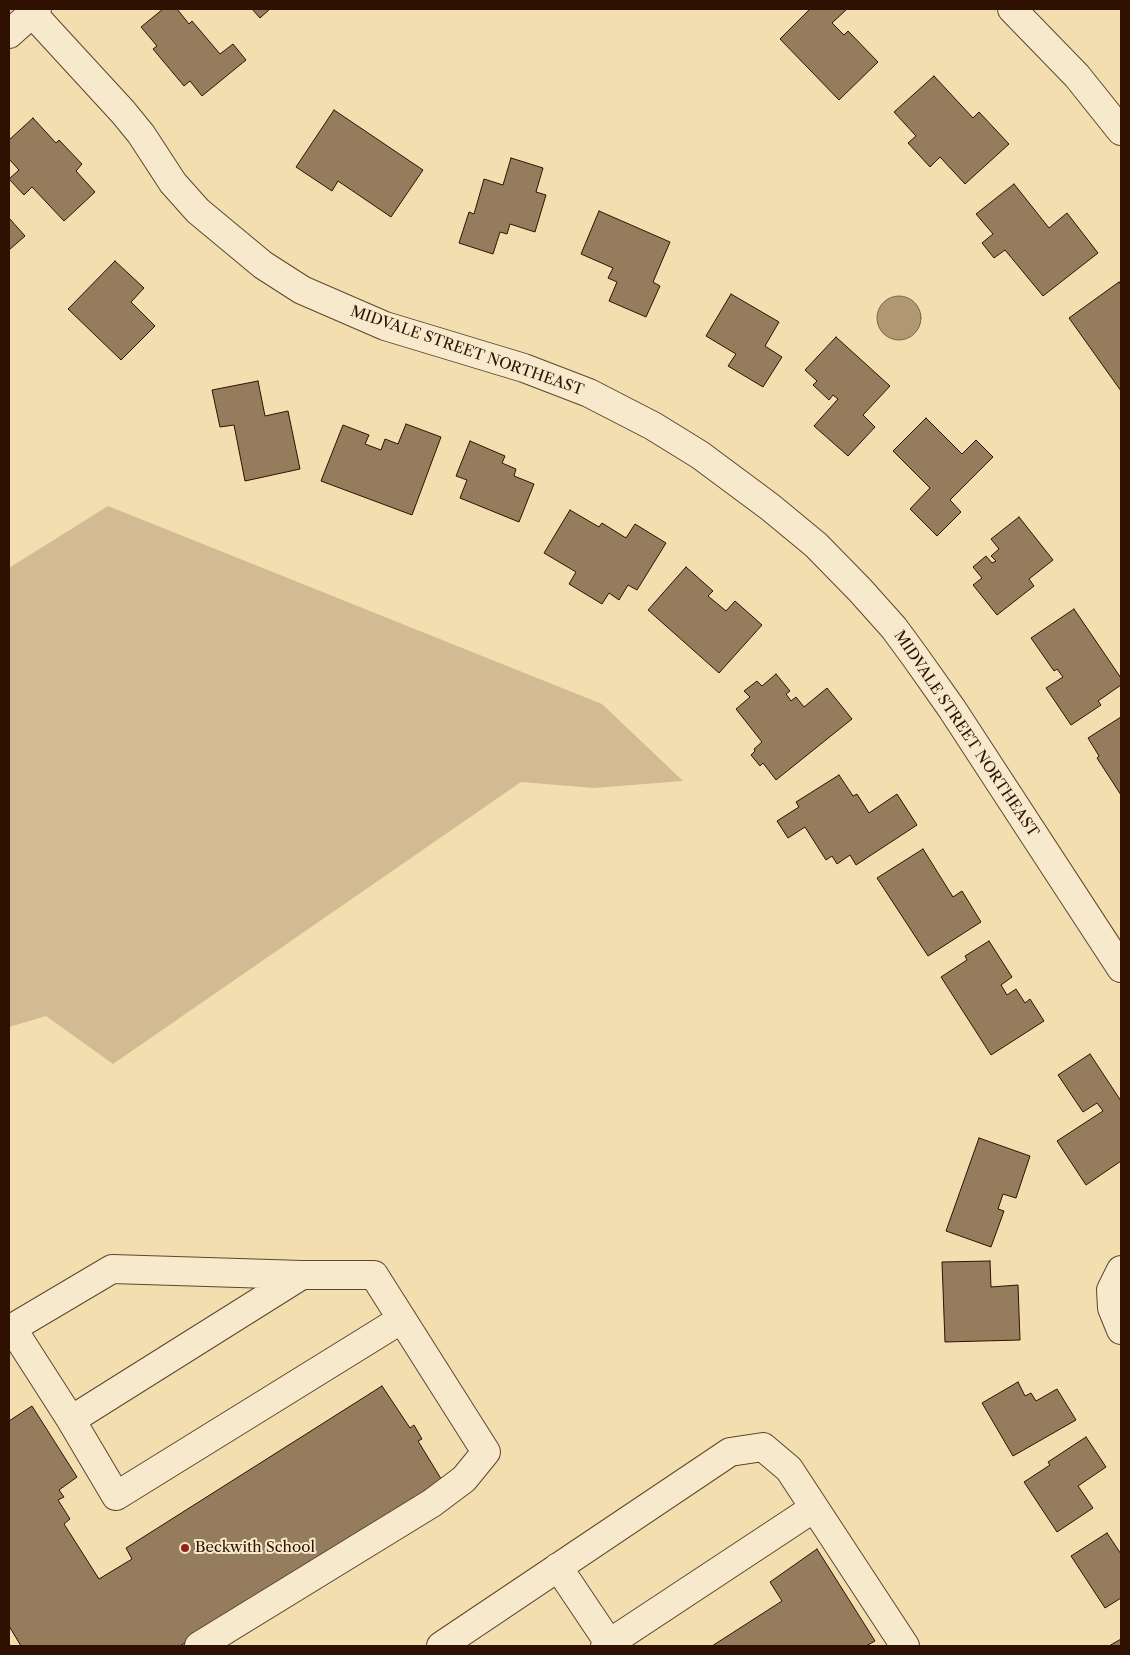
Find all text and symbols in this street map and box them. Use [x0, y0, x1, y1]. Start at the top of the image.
street label: MIDVALE STREET NORTHEAST [348, 303, 586, 399]
street label: MIDVALE STREET NORTHEAST [890, 627, 1042, 841]
place label: Beckwith School [195, 1539, 315, 1557]
marker: Beckwith School [179, 1542, 191, 1554]

